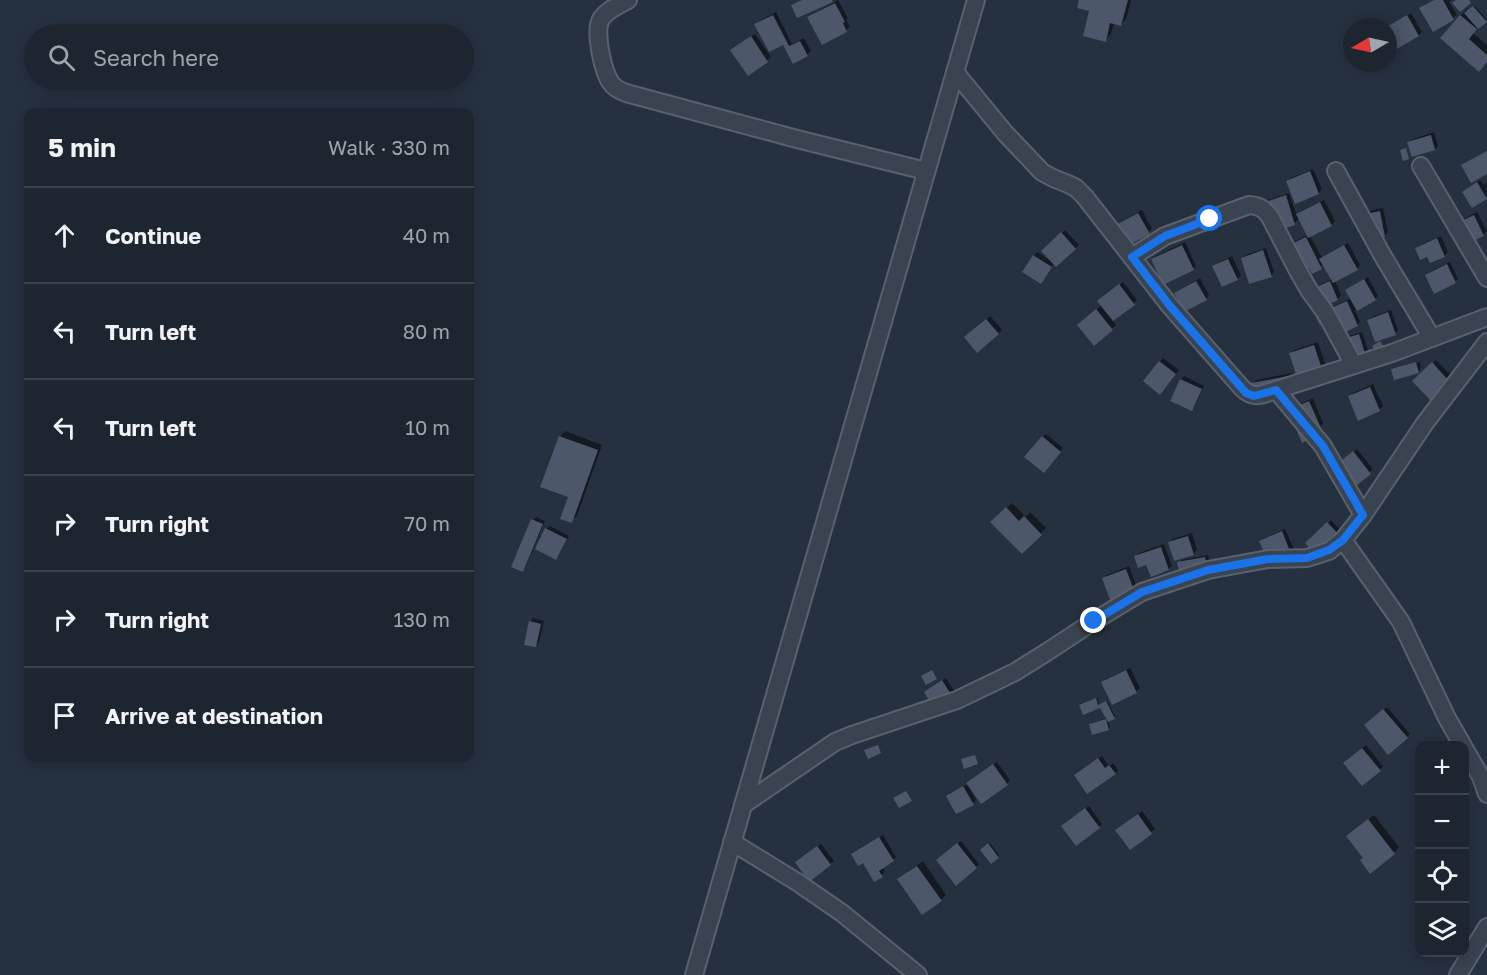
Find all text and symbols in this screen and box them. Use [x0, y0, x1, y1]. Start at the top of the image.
north arrow [1343, 18, 1397, 72]
search box [24, 24, 474, 90]
icon: search [45, 41, 78, 74]
text: Search here [93, 44, 219, 71]
text: 5 min [48, 132, 116, 163]
text: Walk · 330 m [328, 135, 450, 159]
route start [1196, 205, 1222, 231]
icon: ahead [48, 219, 81, 252]
text: Continue [105, 222, 201, 249]
text: 40 m [403, 223, 450, 247]
icon: left [48, 315, 81, 348]
text: Turn left [105, 318, 196, 345]
text: 80 m [403, 319, 450, 343]
icon: left [48, 411, 81, 444]
text: Turn left [105, 414, 196, 441]
text: 10 m [405, 415, 450, 439]
icon: right [48, 507, 81, 540]
text: Turn right [105, 510, 209, 537]
text: 70 m [404, 511, 450, 535]
icon: right [48, 603, 81, 636]
text: Turn right [105, 606, 209, 633]
text: 130 m [394, 607, 450, 631]
route end [1080, 607, 1106, 633]
icon: arrive [48, 699, 81, 732]
text: Arrive at destination [105, 702, 323, 729]
map controls [1415, 741, 1469, 957]
button: + [1415, 741, 1469, 795]
button: − [1415, 795, 1469, 849]
button: locate [1415, 849, 1469, 903]
button: layers [1415, 903, 1469, 957]

